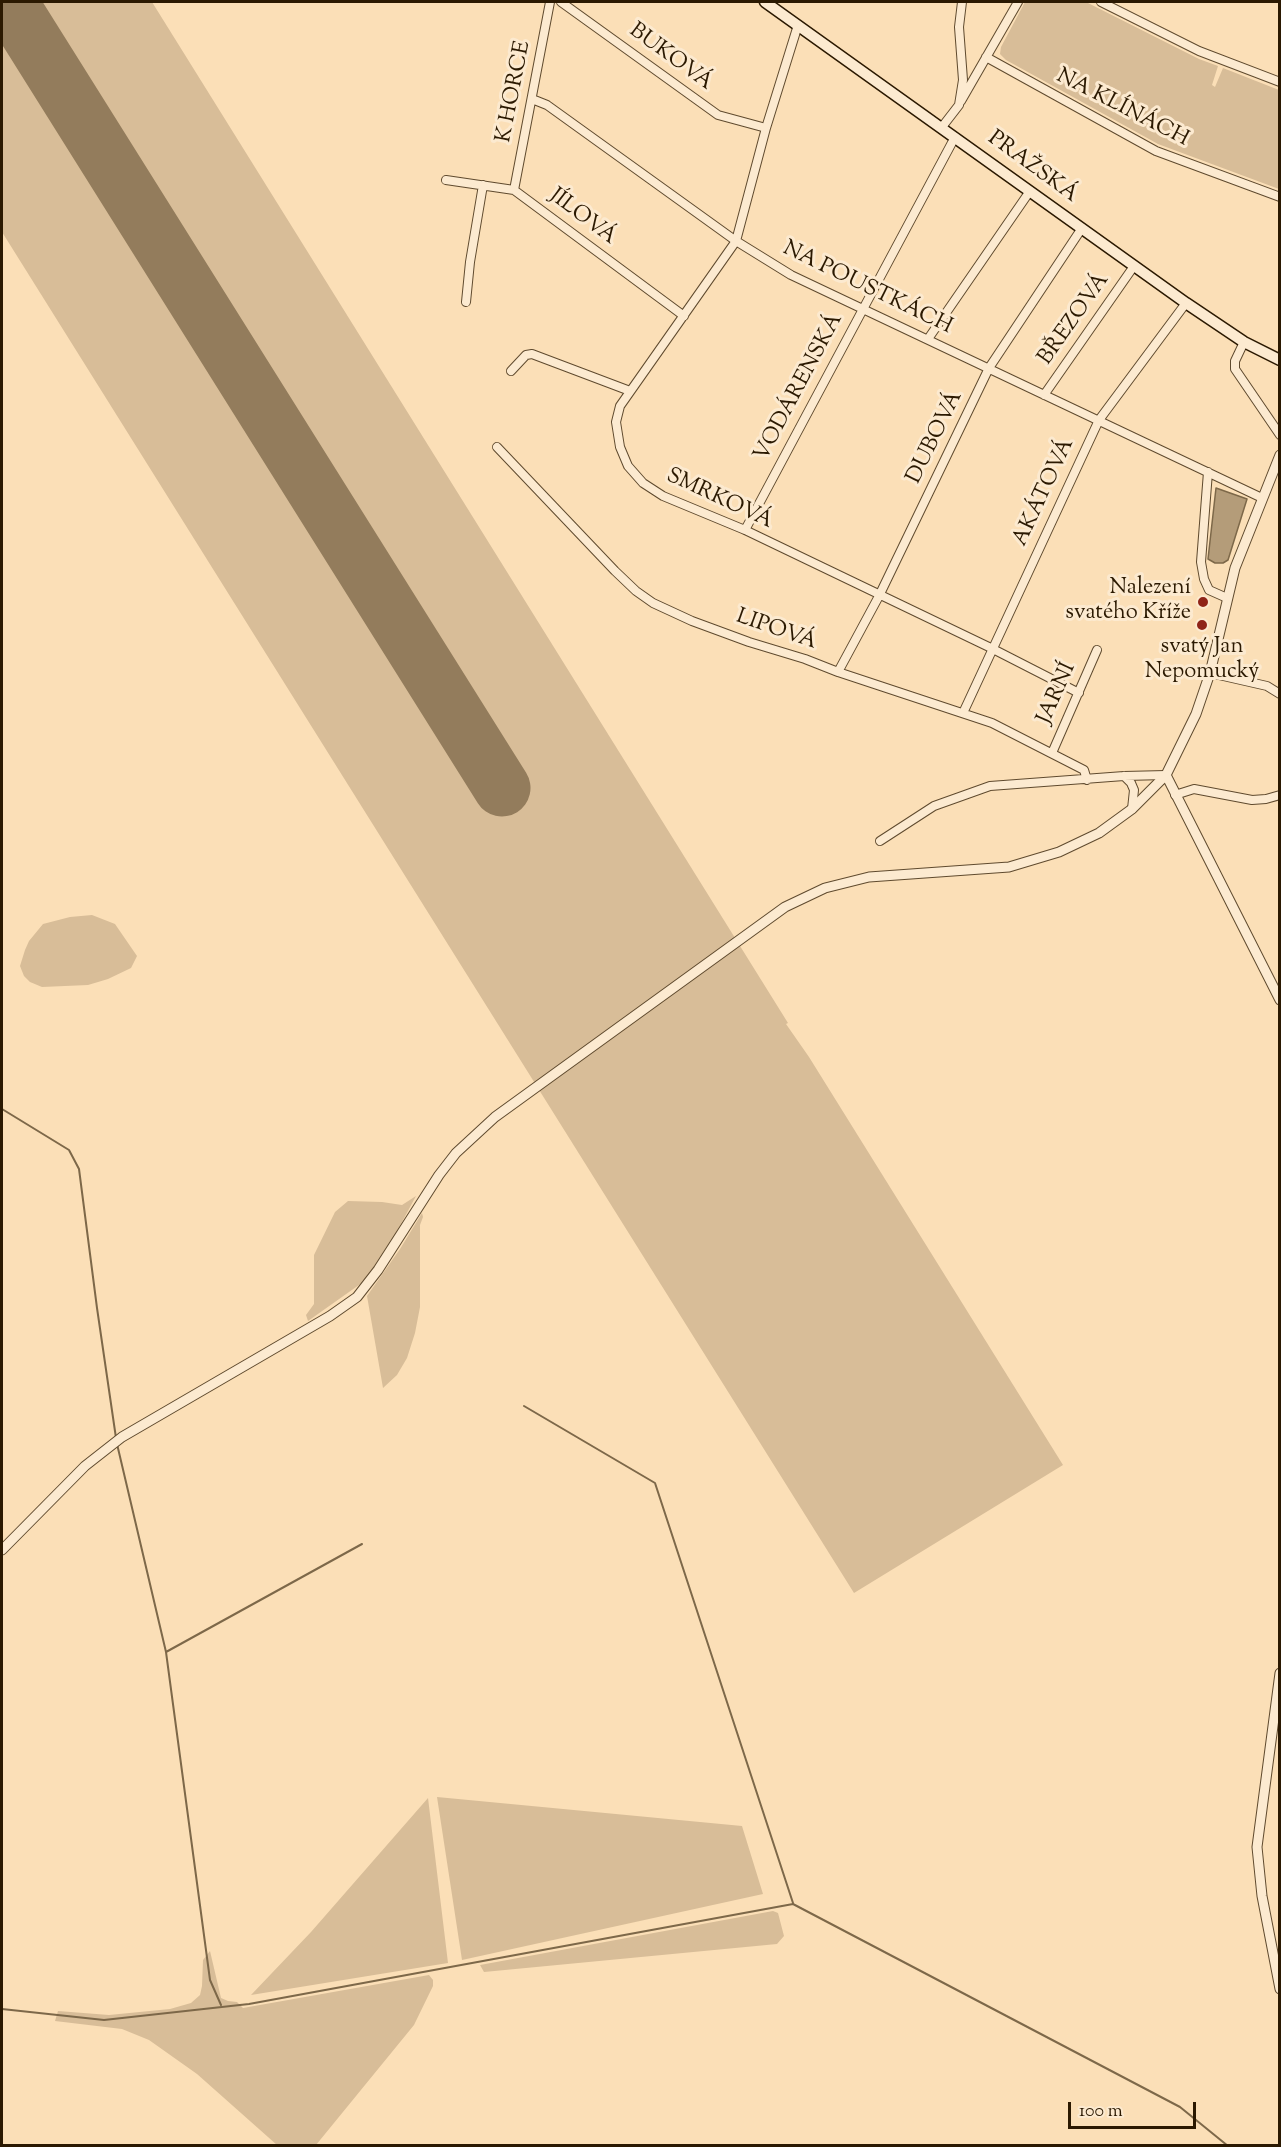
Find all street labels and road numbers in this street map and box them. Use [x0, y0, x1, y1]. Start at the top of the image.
street label: BUKOVÁ [623, 19, 717, 97]
street label: K HORCE [492, 39, 538, 145]
street label: NA KLÍNÁCH [1051, 64, 1193, 154]
street label: PRAŽSKÁ [982, 126, 1082, 210]
street label: JÍLOVÁ [543, 184, 621, 252]
street label: NA POUSTKÁCH [778, 237, 956, 341]
street label: BŘEZOVÁ [1034, 269, 1116, 371]
street label: VODÁRENSKÁ [750, 310, 850, 466]
street label: DUBOVÁ [902, 387, 970, 489]
street label: AKÁTOVÁ [1009, 435, 1081, 551]
street label: SMRKOVÁ [662, 464, 776, 536]
street label: LIPOVÁ [732, 605, 820, 657]
street label: JARNÍ [1033, 659, 1083, 729]

